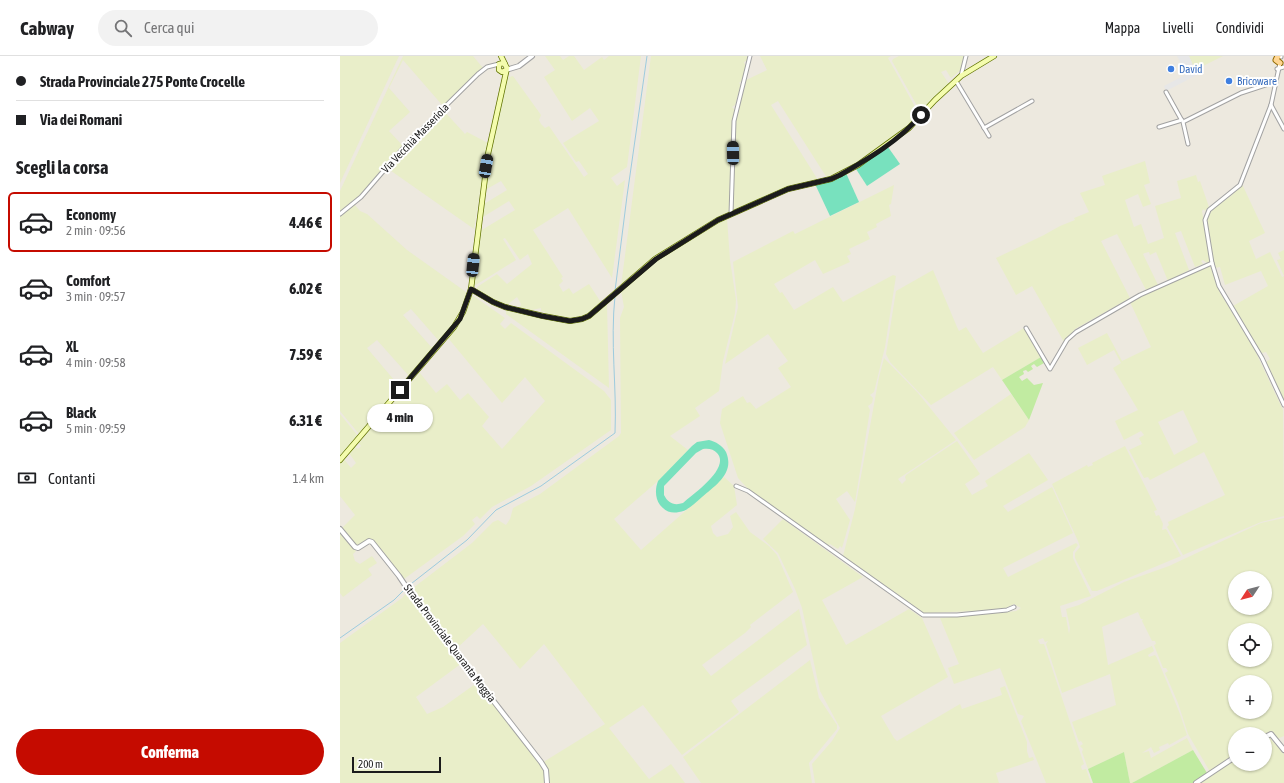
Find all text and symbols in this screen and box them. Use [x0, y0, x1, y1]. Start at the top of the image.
search box [98, 10, 378, 46]
text: Cabway [20, 17, 74, 39]
icon: search [112, 17, 134, 39]
text: Cerca qui [144, 19, 194, 36]
text: Mappa [1105, 20, 1140, 36]
text: Livelli [1162, 20, 1194, 36]
text: Condividi [1216, 20, 1264, 36]
place label: David [1179, 63, 1203, 75]
marker: David [1166, 64, 1176, 74]
text: Strada Provinciale 275 Ponte Crocelle [40, 73, 245, 90]
place label: Bricoware [1237, 75, 1277, 87]
marker: Bricoware [1224, 76, 1234, 86]
street label: Via Vecchià Masseriola [379, 101, 451, 175]
route start [912, 106, 930, 124]
text: Via dei Romani [40, 111, 122, 128]
car [727, 141, 739, 165]
car [478, 153, 494, 179]
text: Scegli la corsa [16, 157, 108, 178]
icon: car [18, 204, 54, 240]
text: Economy [66, 206, 116, 223]
text: 4.46 € [289, 214, 322, 231]
text: 2 min · 09:56 [66, 223, 126, 238]
car [466, 252, 480, 278]
icon: car [18, 270, 54, 306]
text: Comfort [66, 272, 110, 289]
text: 6.02 € [289, 280, 322, 297]
text: 3 min · 09:57 [66, 289, 126, 304]
icon: car [18, 336, 54, 372]
text: XL [66, 338, 79, 355]
text: 7.59 € [289, 346, 322, 363]
text: 4 min · 09:58 [66, 355, 126, 370]
route end [391, 381, 409, 399]
icon: car [18, 402, 54, 438]
text: Black [66, 404, 96, 421]
callout: 4 min [367, 404, 433, 432]
text: 4 min [387, 410, 413, 425]
text: 6.31 € [289, 412, 322, 429]
text: 5 min · 09:59 [66, 421, 126, 436]
icon: cash [16, 467, 38, 489]
text: Contanti [48, 470, 95, 487]
text: 1.4 km [293, 471, 324, 486]
north arrow [1228, 571, 1272, 615]
map controls [1228, 571, 1272, 771]
street label: Strada Provinciale Quaranta Moggia [402, 582, 498, 704]
button: locate [1228, 623, 1272, 667]
button: + [1228, 675, 1272, 719]
button: − [1228, 727, 1272, 771]
button: Conferma [16, 729, 324, 775]
scale bar [352, 755, 441, 774]
text: 200 m [358, 758, 383, 770]

